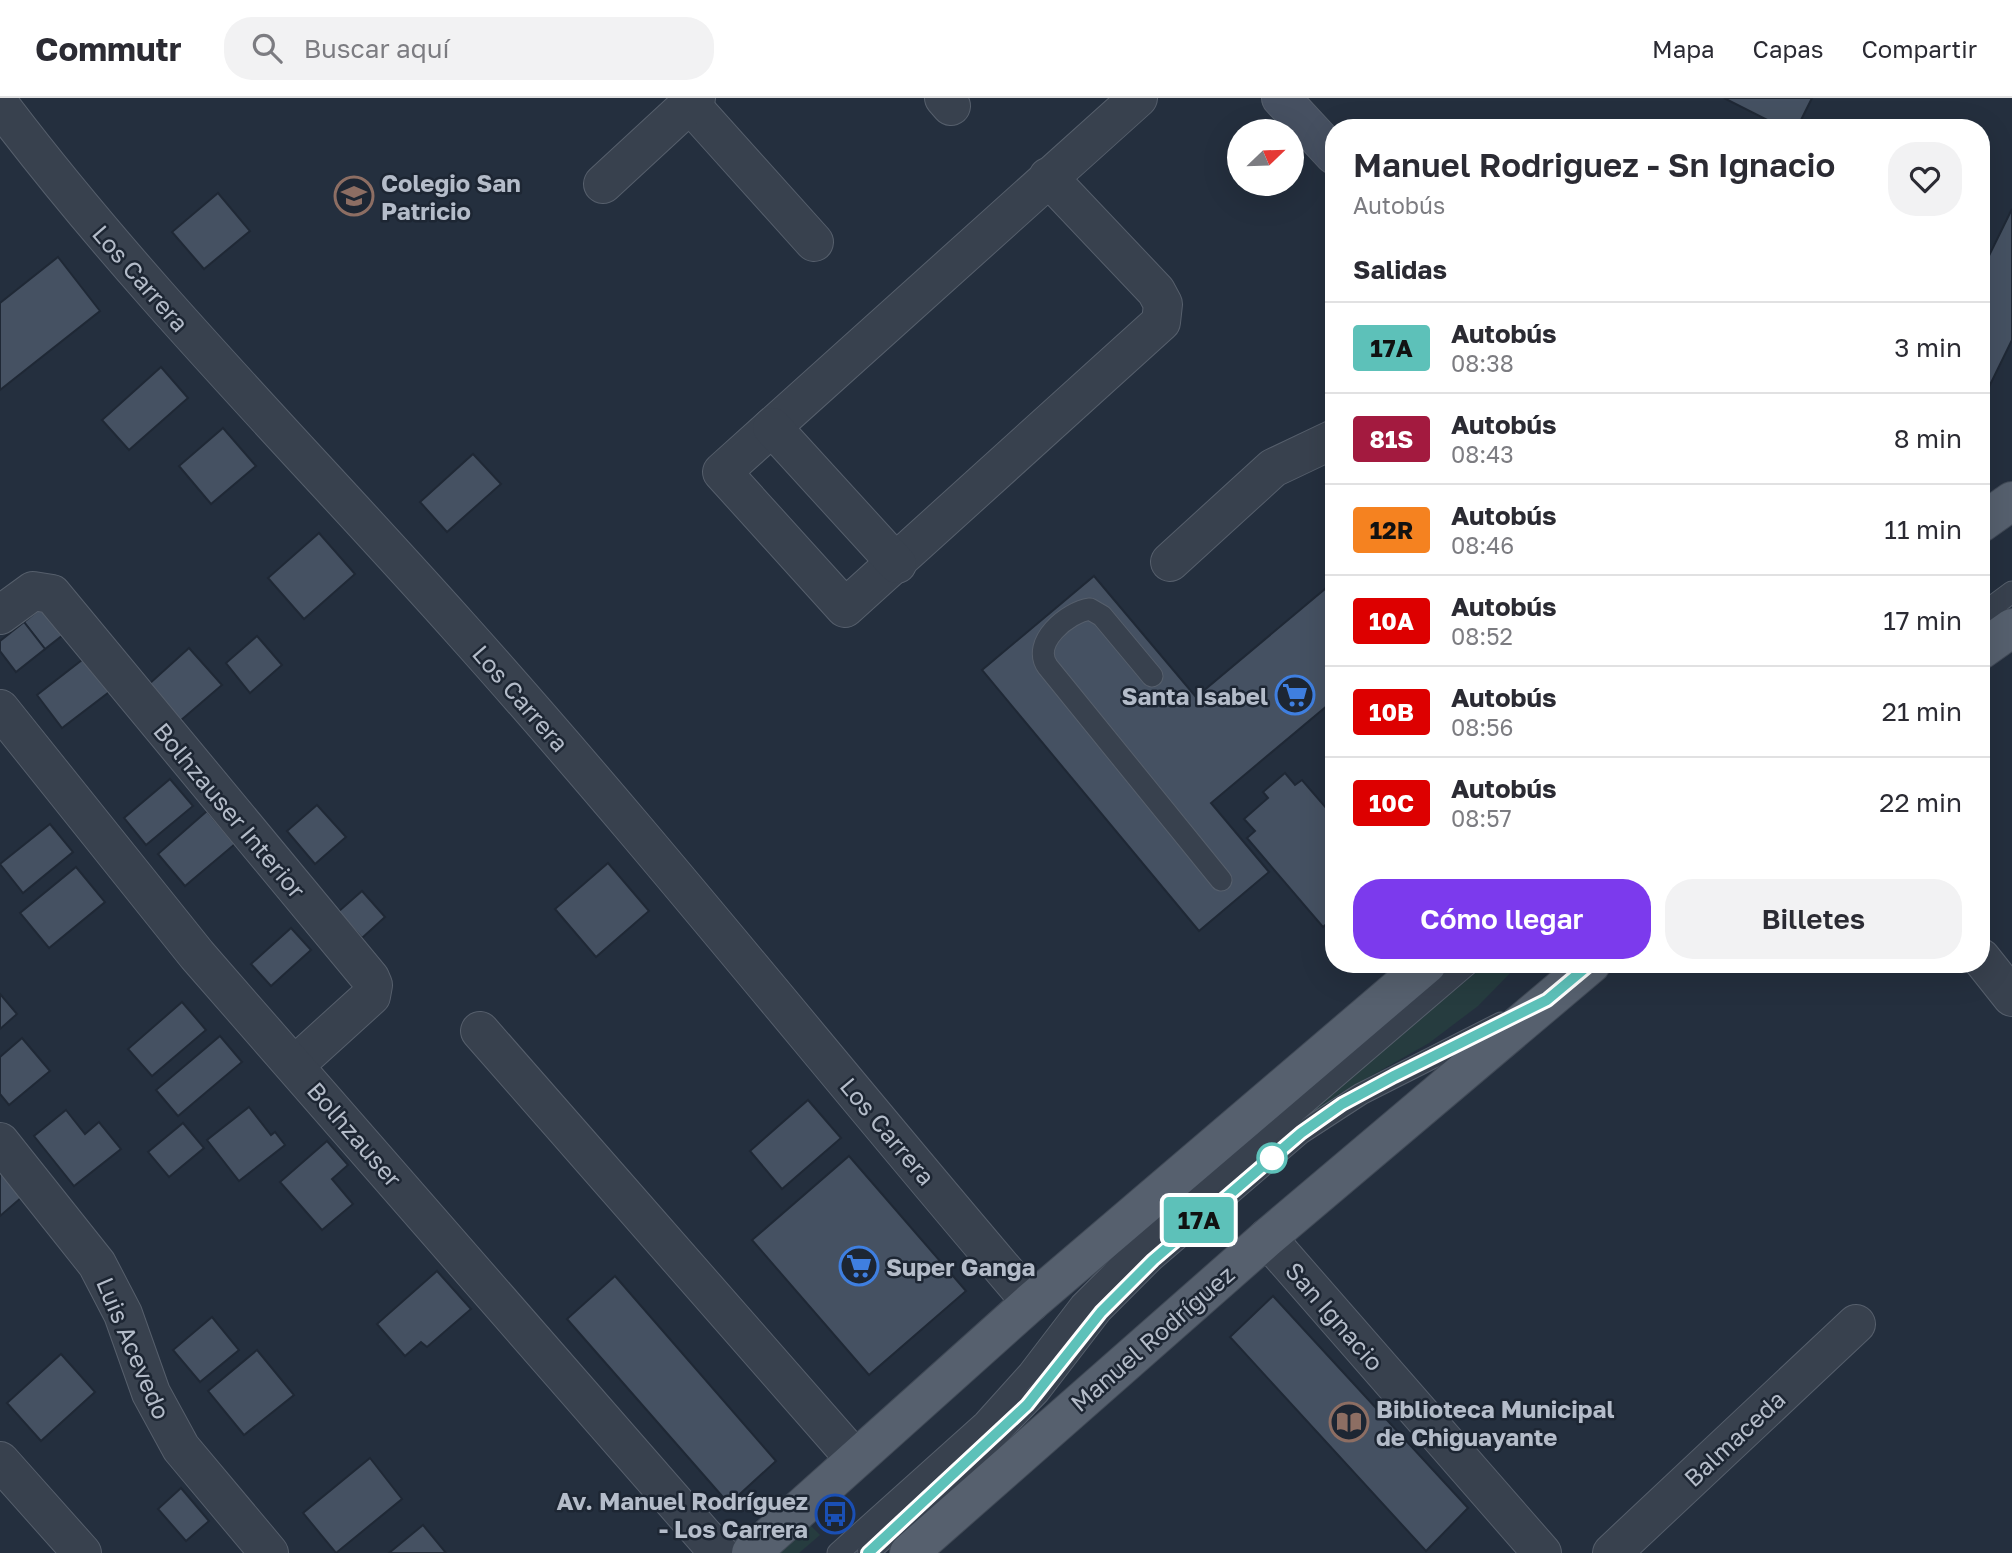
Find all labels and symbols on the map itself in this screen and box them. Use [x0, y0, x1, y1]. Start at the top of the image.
north arrow [1227, 119, 1304, 196]
place label: Colegio San Patricio [381, 168, 521, 225]
school or university icon: Colegio San Patricio [333, 175, 375, 217]
street label: Los Carrera [87, 219, 195, 337]
street label: Los Carrera [467, 639, 575, 757]
supermarket icon: Santa Isabel [1274, 674, 1316, 716]
place label: Santa Isabel [1121, 681, 1268, 710]
street label: Bolhzauser Interior [148, 716, 312, 904]
street label: Los Carrera [835, 1071, 941, 1191]
street label: Bolhzauser [302, 1076, 408, 1192]
unlabelled marker [1257, 1143, 1287, 1173]
line badge: 17A [1159, 1197, 1239, 1243]
supermarket icon: Super Ganga [838, 1245, 880, 1287]
place label: Super Ganga [886, 1252, 1035, 1281]
street label: San Ignacio [1280, 1256, 1390, 1376]
street label: Manuel Rodríguez [1064, 1259, 1240, 1417]
street label: Luis Acevedo [91, 1273, 177, 1423]
street label: Balmaceda [1678, 1384, 1790, 1492]
place label: Biblioteca Municipal de Chiguayante [1376, 1394, 1614, 1451]
library icon: Biblioteca Municipal de Chiguayante [1328, 1401, 1370, 1443]
place label: Av. Manuel Rodríguez - Los Carrera [556, 1486, 808, 1543]
bus stop icon: Av. Manuel Rodríguez - Los Carrera [814, 1493, 856, 1535]

